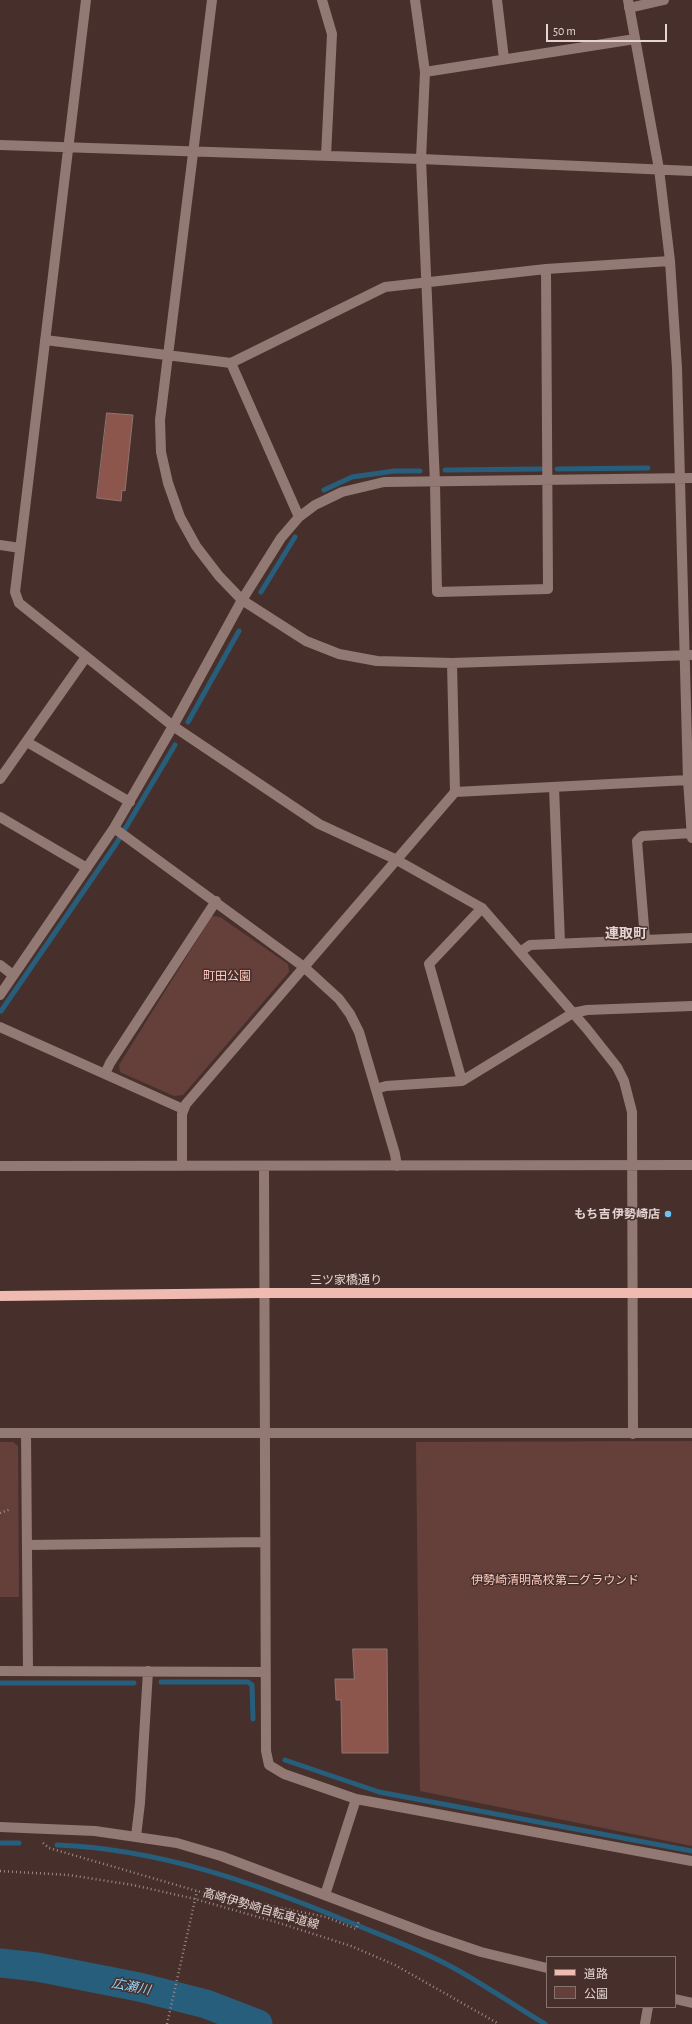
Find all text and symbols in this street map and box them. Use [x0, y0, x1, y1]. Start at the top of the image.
scale bar [548, 16, 669, 42]
text: 50 m [553, 25, 576, 37]
district label: 連取町 [605, 926, 647, 942]
park label: 町田公園 [203, 969, 251, 983]
place label: もち吉 伊勢崎店 [574, 1207, 660, 1221]
marker: もち吉 伊勢崎店 [663, 1209, 673, 1219]
street label: 三ツ家橋通り [310, 1273, 382, 1287]
park label: 伊勢崎清明高校第二グラウンド [471, 1573, 639, 1587]
street label: 高崎伊勢崎自転車道線 [201, 1886, 321, 1932]
legend [546, 1956, 676, 2008]
text: 道路 [584, 1968, 608, 1980]
water label: 広瀬川 [110, 1976, 152, 1998]
text: 公園 [584, 1988, 608, 2000]

